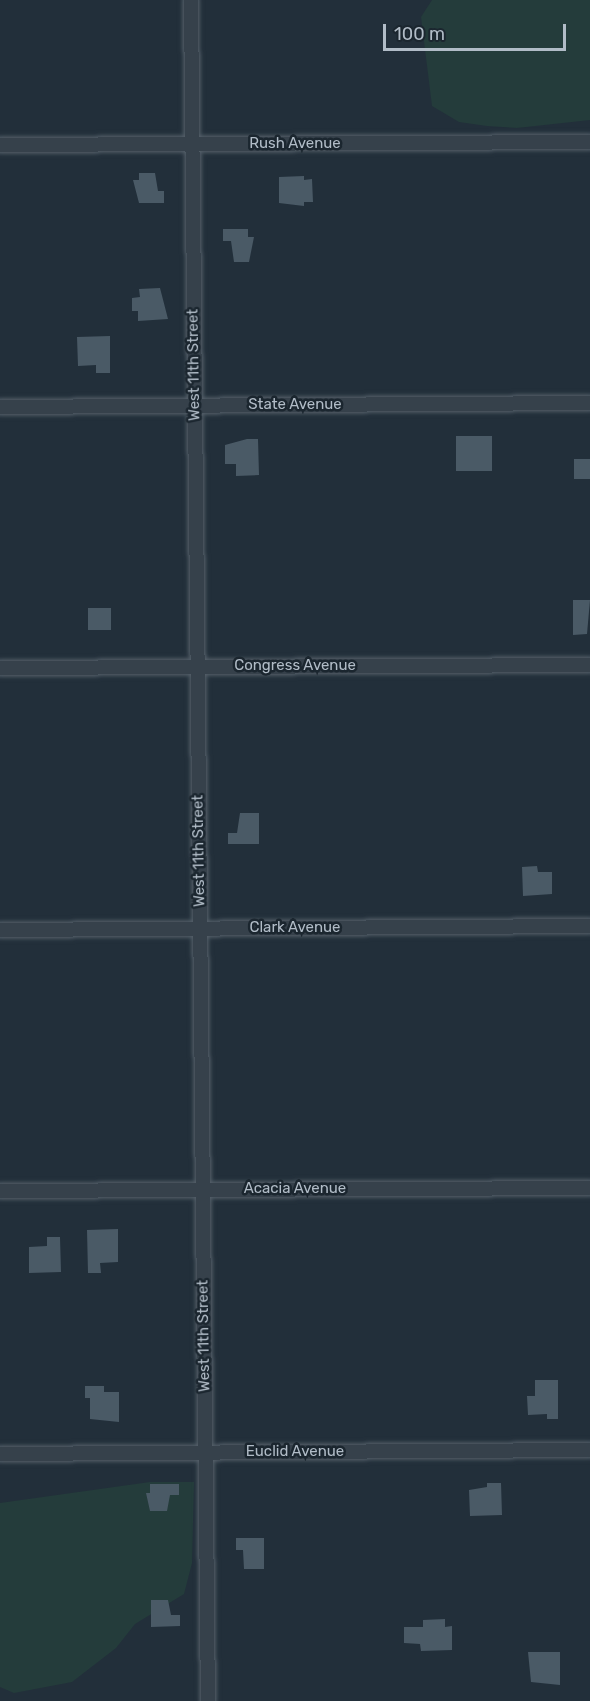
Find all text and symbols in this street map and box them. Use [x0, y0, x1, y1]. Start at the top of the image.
scale bar [386, 12, 569, 50]
text: 100 m [394, 23, 445, 45]
street label: Rush Avenue [249, 135, 341, 153]
street label: West 11th Street [184, 309, 204, 421]
street label: State Avenue [248, 396, 342, 414]
street label: Congress Avenue [234, 657, 356, 675]
street label: West 11th Street [189, 795, 209, 907]
street label: Clark Avenue [249, 919, 341, 937]
street label: Acacia Avenue [244, 1180, 346, 1198]
street label: West 11th Street [194, 1280, 214, 1392]
street label: Euclid Avenue [246, 1443, 344, 1461]

